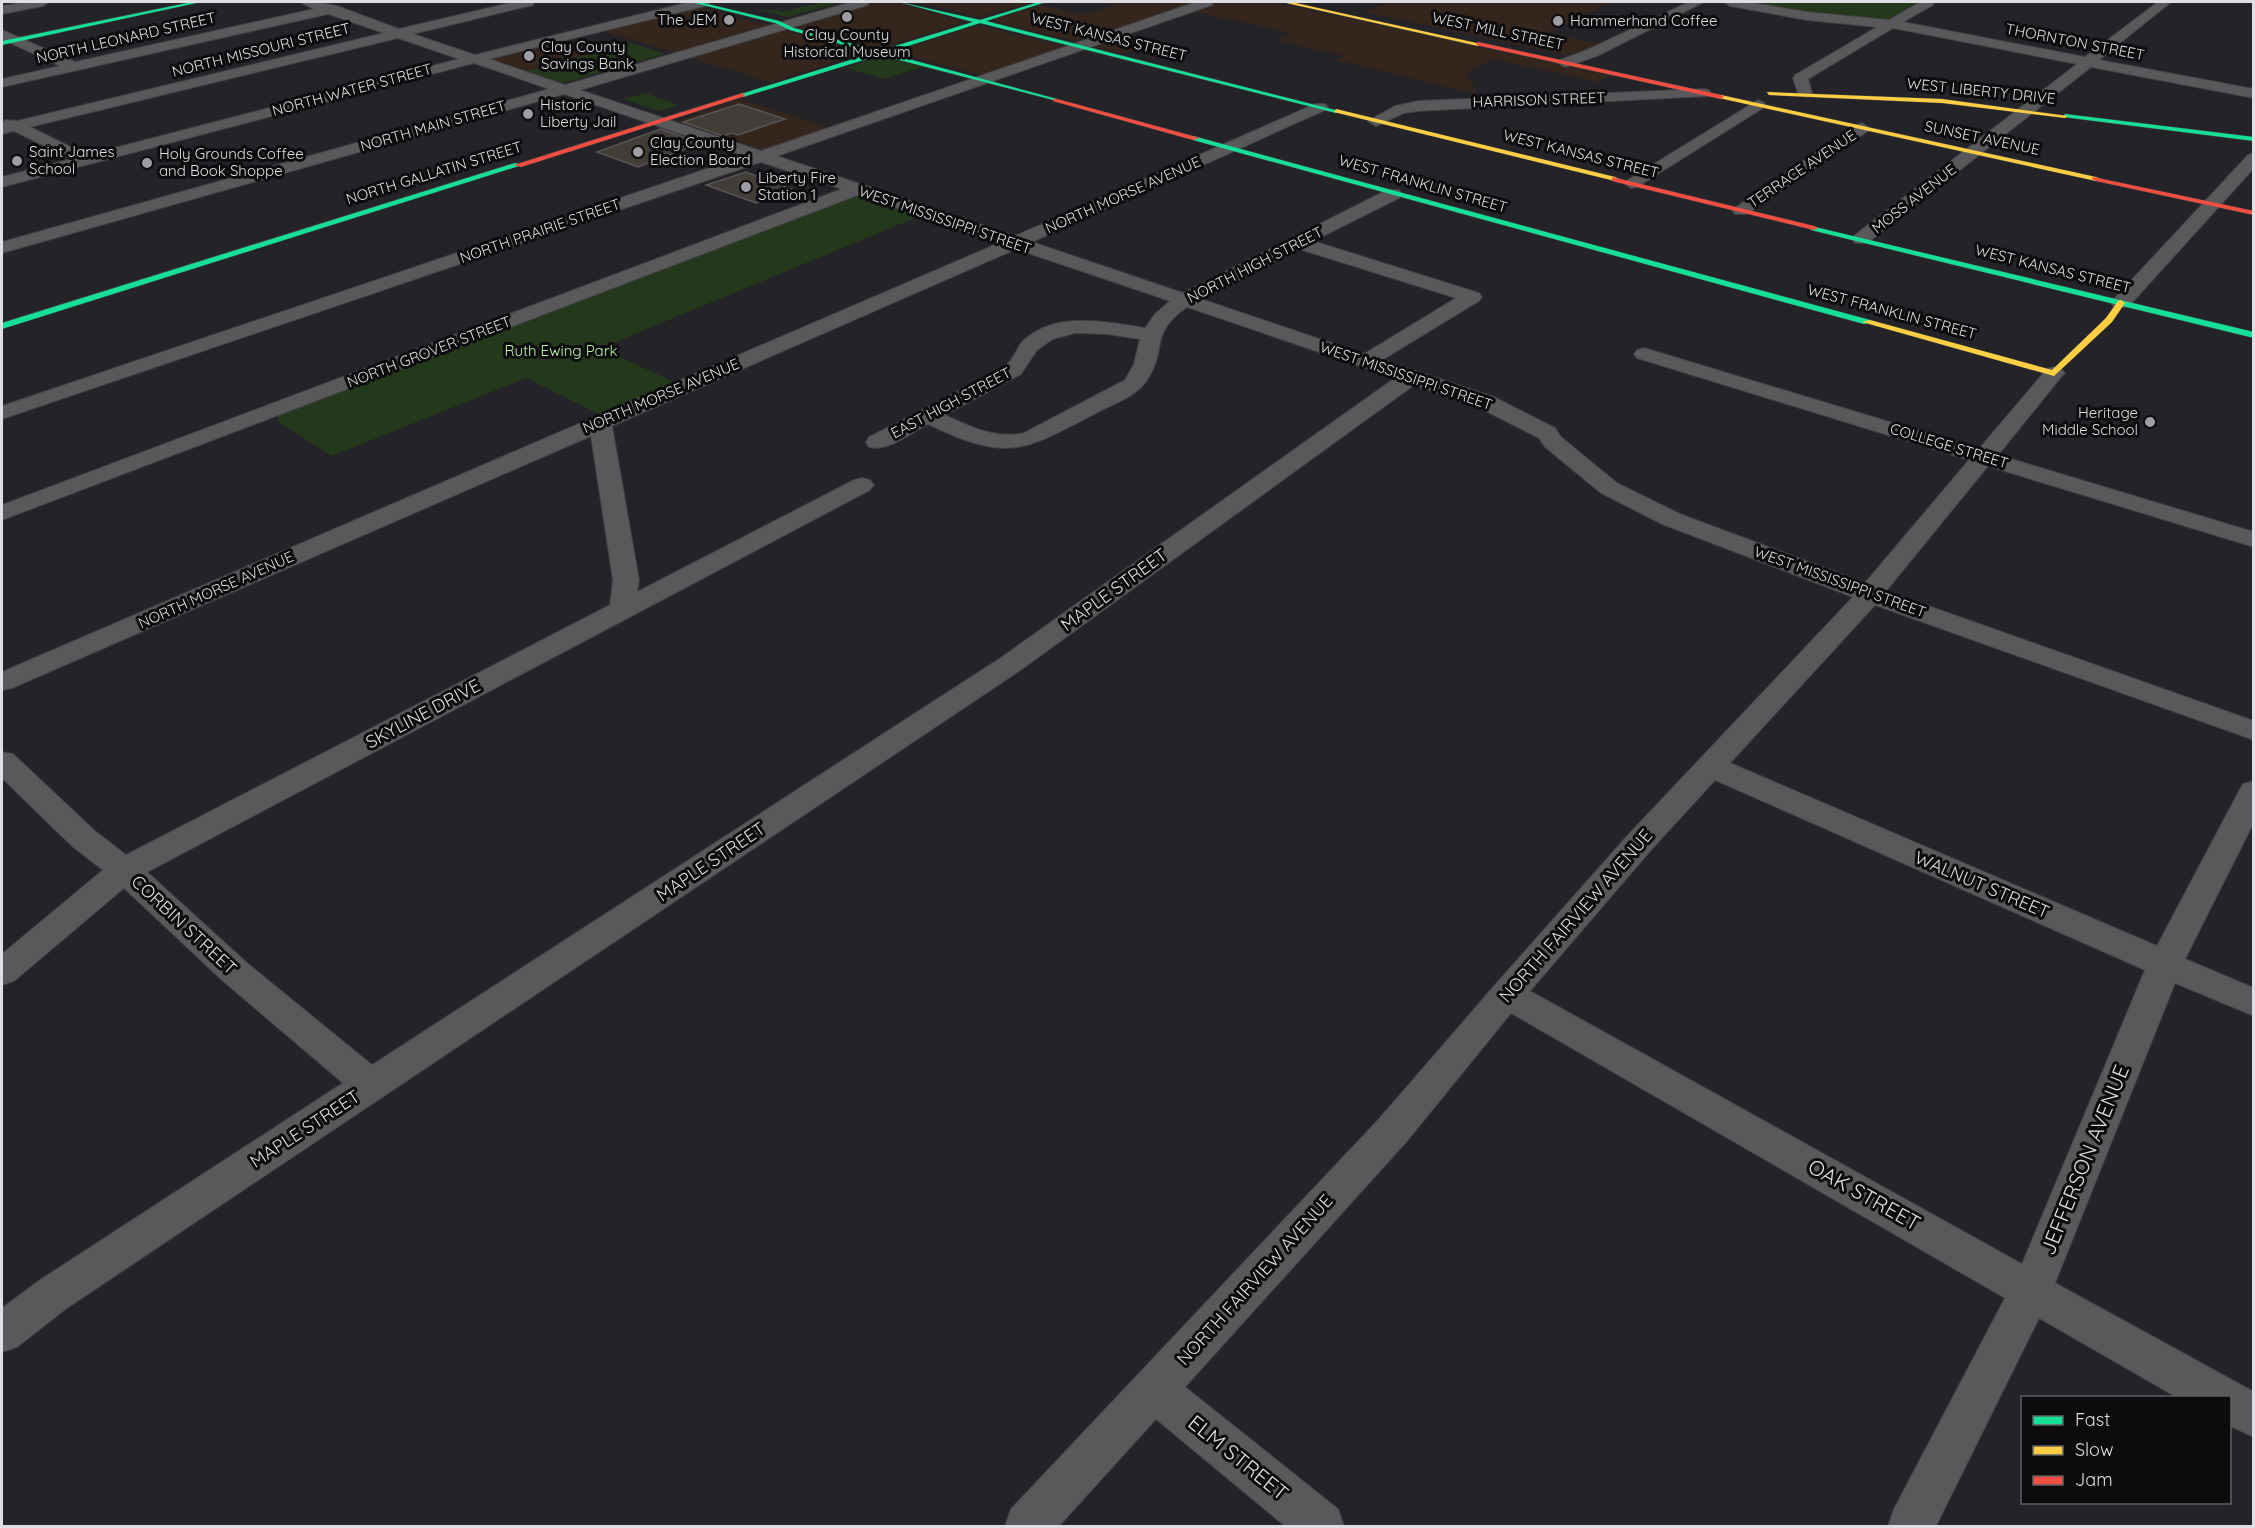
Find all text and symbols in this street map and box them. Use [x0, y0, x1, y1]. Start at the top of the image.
street label: WEST MILL STREET [1430, 7, 1566, 54]
street label: NORTH LEONARD STREET [34, 8, 217, 67]
street label: WEST KANSAS STREET [1029, 8, 1189, 65]
place label: The JEM [657, 10, 717, 29]
marker: Clay County Historical Museum [840, 10, 854, 24]
place label: Hammerhand Coffee [1570, 11, 1718, 30]
marker: The JEM [722, 13, 736, 27]
marker: Hammerhand Coffee [1551, 14, 1565, 28]
street label: NORTH MISSOURI STREET [170, 18, 352, 81]
street label: THORNTON STREET [2004, 19, 2146, 64]
place label: Clay County Historical Museum [783, 25, 911, 61]
place label: Clay County Savings Bank [541, 37, 634, 73]
marker: Clay County Savings Bank [522, 49, 536, 63]
street label: NORTH WATER STREET [270, 59, 434, 120]
street label: WEST LIBERTY DRIVE [1906, 73, 2056, 108]
street label: HARRISON STREET [1472, 88, 1606, 111]
place label: Historic Liberty Jail [540, 95, 617, 131]
street label: NORTH MAIN STREET [358, 96, 508, 155]
marker: Historic Liberty Jail [521, 107, 535, 121]
street label: SUNSET AVENUE [1923, 116, 2041, 159]
street label: WEST KANSAS STREET [1501, 125, 1661, 182]
street label: TERRACE AVENUE [1744, 125, 1860, 212]
place label: Clay County Election Board [650, 133, 751, 169]
street label: NORTH GALLATIN STREET [344, 137, 524, 208]
place label: Saint James School [29, 142, 114, 178]
place label: Holy Grounds Coffee and Book Shoppe [159, 144, 304, 180]
marker: Clay County Election Board [631, 145, 645, 159]
street label: WEST FRANKLIN STREET [1337, 150, 1510, 217]
street label: NORTH MORSE AVENUE [1042, 152, 1203, 237]
marker: Saint James School [10, 154, 24, 168]
marker: Holy Grounds Coffee and Book Shoppe [140, 156, 154, 170]
street label: MOSS AVENUE [1868, 160, 1960, 237]
place label: Liberty Fire Station 1 [758, 168, 836, 204]
marker: Liberty Fire Station 1 [739, 180, 753, 194]
street label: WEST MISSISSIPPI STREET [856, 181, 1034, 258]
street label: NORTH PRAIRIE STREET [457, 194, 623, 267]
street label: NORTH HIGH STREET [1184, 222, 1326, 307]
street label: WEST KANSAS STREET [1973, 240, 2133, 297]
street label: WEST FRANKLIN STREET [1805, 280, 1979, 343]
street label: NORTH GROVER STREET [344, 311, 514, 392]
street label: WEST MISSISSIPPI STREET [1317, 337, 1495, 414]
park label: Ruth Ewing Park [504, 341, 618, 360]
street label: NORTH MORSE AVENUE [580, 354, 742, 437]
street label: EAST HIGH STREET [887, 363, 1014, 442]
place label: Heritage Middle School [2042, 403, 2138, 439]
marker: Heritage Middle School [2143, 415, 2157, 429]
street label: COLLEGE STREET [1888, 419, 2010, 473]
street label: WEST MISSISSIPPI STREET [1752, 542, 1929, 621]
street label: MAPLE STREET [1056, 543, 1172, 636]
street label: NORTH MORSE AVENUE [135, 547, 296, 632]
street label: SKYLINE DRIVE [361, 674, 484, 753]
street label: MAPLE STREET [652, 817, 770, 906]
street label: NORTH FAIRVIEW AVENUE [1494, 824, 1657, 1007]
street label: WALNUT STREET [1911, 846, 2053, 923]
street label: CORBIN STREET [127, 870, 242, 980]
street label: JEFFERSON AVENUE [2034, 1061, 2134, 1258]
street label: MAPLE STREET [245, 1084, 364, 1173]
street label: OAK STREET [1804, 1153, 1925, 1236]
street label: NORTH FAIRVIEW AVENUE [1172, 1189, 1338, 1370]
legend [2021, 1396, 2231, 1504]
text: Fast [2075, 1408, 2110, 1431]
street label: ELM STREET [1183, 1409, 1294, 1505]
text: Slow [2075, 1438, 2113, 1461]
text: Jam [2075, 1468, 2113, 1491]

